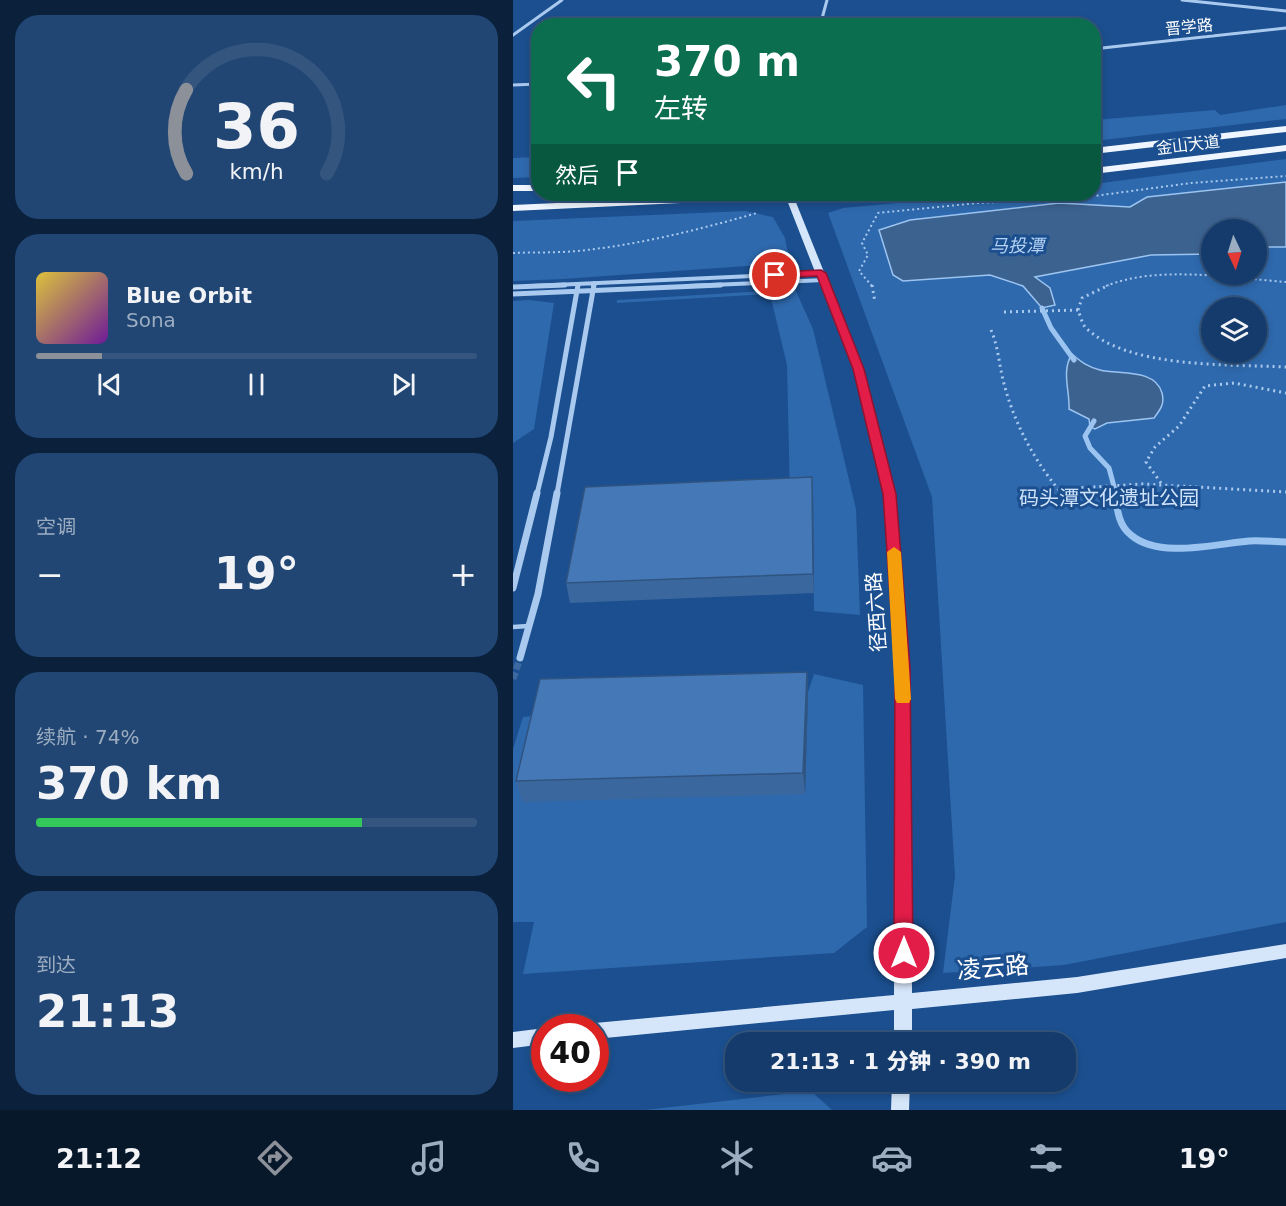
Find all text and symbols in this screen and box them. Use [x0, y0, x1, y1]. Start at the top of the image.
street label: 晋学路 [1164, 15, 1214, 39]
text: 370 m [654, 37, 800, 86]
icon: left [555, 42, 633, 120]
text: 36 [213, 90, 300, 163]
text: 左转 [654, 93, 708, 124]
street label: 金山大道 [1155, 132, 1221, 158]
icon: arrive [611, 156, 644, 189]
text: km/h [229, 159, 284, 184]
text: 然后 [555, 163, 599, 188]
north arrow [1201, 219, 1267, 285]
map controls [1201, 219, 1267, 363]
water label: 马投潭 [990, 235, 1047, 256]
pin [749, 249, 800, 300]
icon: arrive [758, 258, 791, 291]
text: Blue Orbit [126, 283, 252, 308]
button: layers [1201, 297, 1267, 363]
text: Sona [126, 308, 176, 332]
icon: previous [93, 368, 126, 401]
icon: pause [240, 368, 273, 401]
icon: next [387, 368, 420, 401]
park label: 码头潭文化遗址公园 [1019, 486, 1199, 510]
text: 空调 [36, 515, 76, 539]
text: 19° [214, 547, 299, 600]
text: − [36, 555, 64, 594]
text: + [449, 555, 477, 594]
street label: 径西六路 [861, 571, 891, 653]
text: 续航 · 74% [36, 725, 140, 749]
text: 370 km [36, 757, 222, 810]
position arrow [872, 921, 936, 985]
street label: 凌云路 [956, 951, 1030, 985]
text: 到达 [36, 953, 76, 977]
text: 21:13 [36, 985, 179, 1038]
speed limit sign: 40 [531, 1014, 609, 1092]
text: 21:13 · 1 分钟 · 390 m [770, 1049, 1031, 1074]
icon: directions [254, 1137, 296, 1179]
icon: music [408, 1137, 450, 1179]
icon: phone [562, 1137, 604, 1179]
icon: climate [716, 1137, 758, 1179]
icon: car [871, 1137, 913, 1179]
icon: filters [1025, 1137, 1067, 1179]
text: 21:12 [56, 1143, 142, 1174]
text: 19° [1179, 1143, 1230, 1174]

